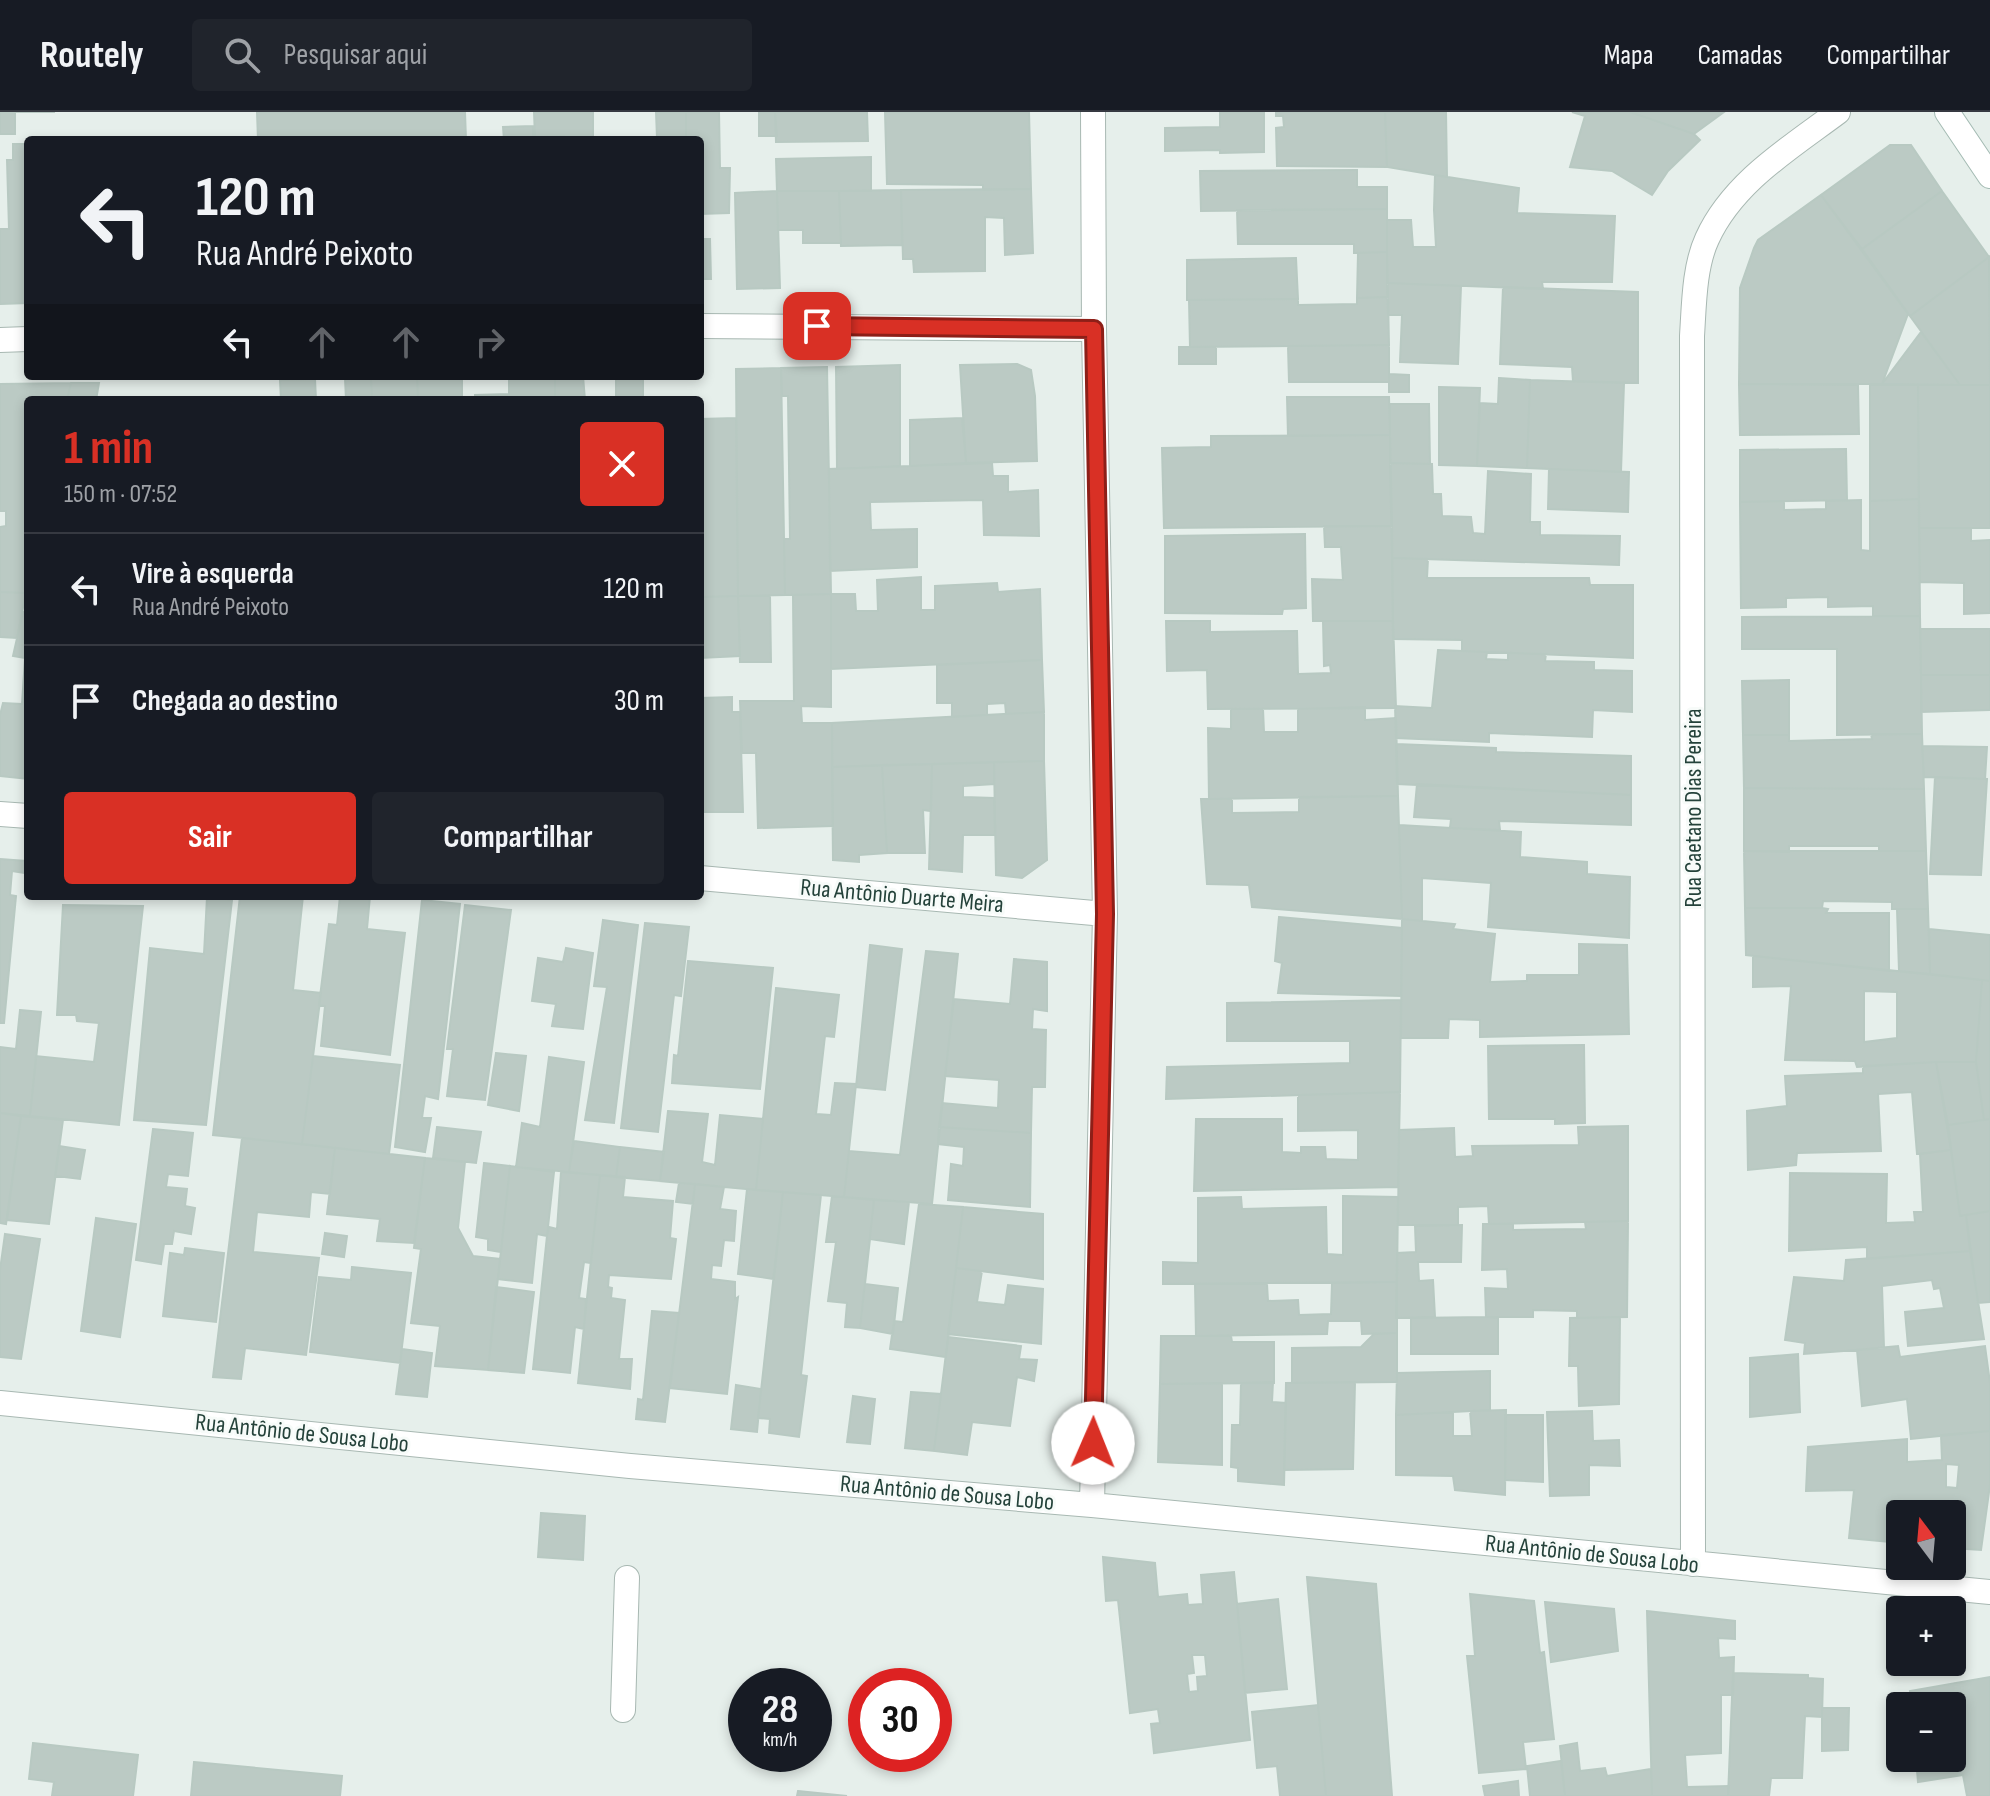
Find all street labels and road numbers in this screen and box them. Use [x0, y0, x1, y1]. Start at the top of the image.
street label: Rua Caetano Dias Pereira [1679, 709, 1708, 907]
street label: Rua Antônio Duarte Meira [799, 873, 1005, 919]
street label: Rua Antônio de Sousa Lobo [194, 1407, 410, 1459]
street label: Rua Antônio de Sousa Lobo [839, 1469, 1055, 1517]
street label: Rua Antônio de Sousa Lobo [1484, 1528, 1700, 1580]

